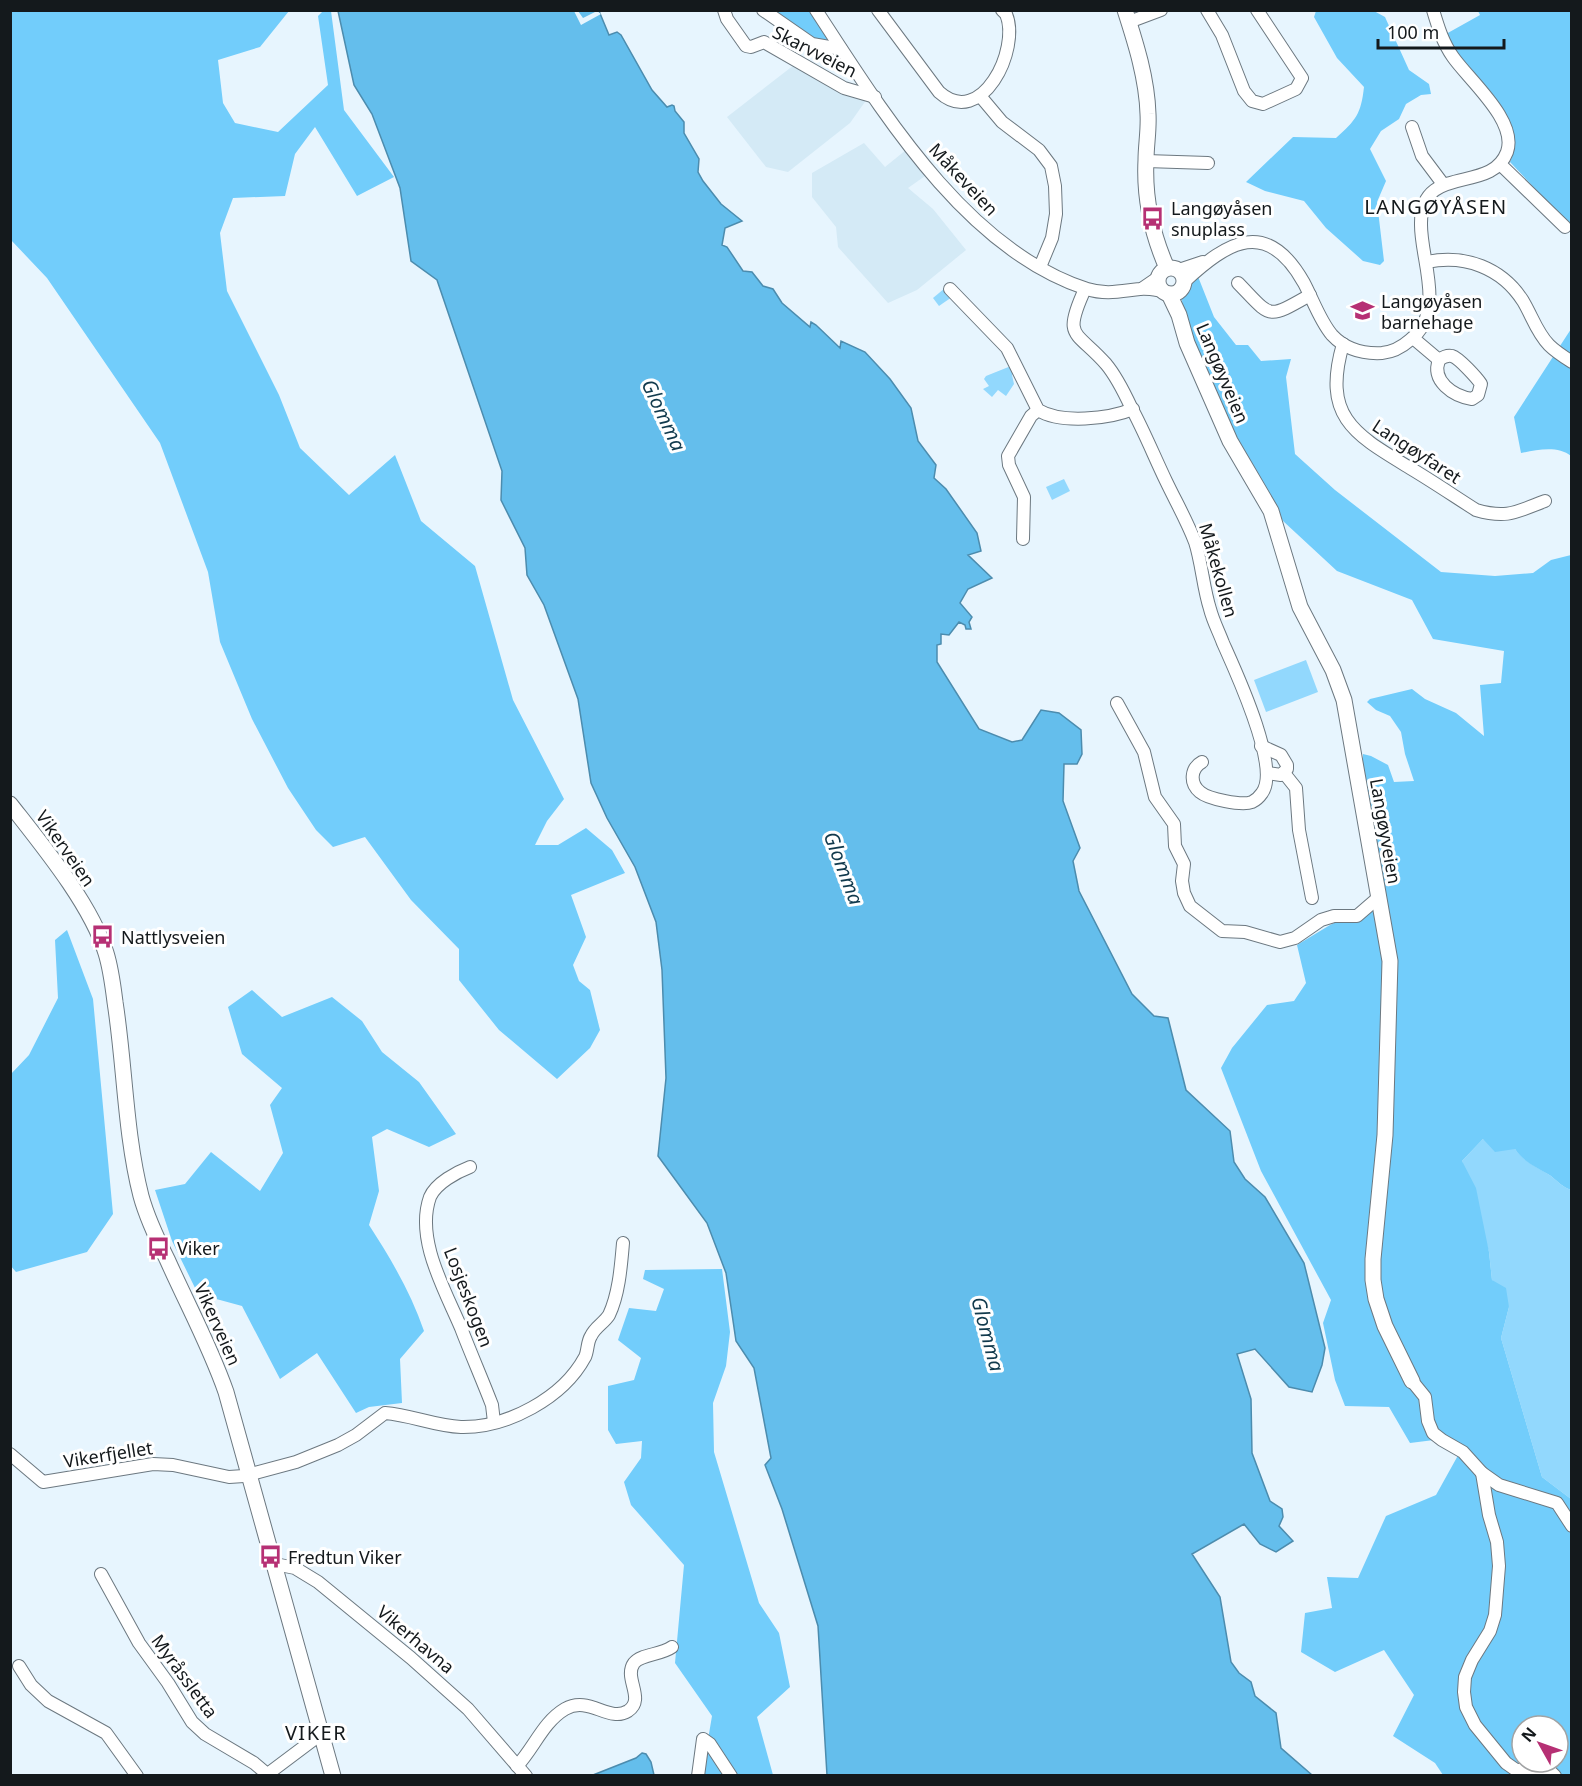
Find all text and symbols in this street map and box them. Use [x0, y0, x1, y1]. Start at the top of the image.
scale bar [1378, 12, 1504, 50]
street label: Skarvveien [769, 20, 861, 82]
text: 100 m [1387, 20, 1439, 44]
street label: Måkeveien [924, 138, 1004, 220]
district label: LANGØYÅSEN [1364, 193, 1508, 220]
place label: Langøyåsen snuplass [1171, 196, 1272, 241]
bus stop icon: Langøyåsen snuplass [1140, 205, 1166, 231]
place label: Langøyåsen barnehage [1381, 289, 1482, 334]
school or university icon: Langøyåsen barnehage [1350, 298, 1376, 324]
street label: Langøyveien [1191, 319, 1255, 427]
water label: Glomma [636, 375, 692, 455]
street label: Langøyfaret [1368, 413, 1466, 489]
street label: Måkekollen [1194, 520, 1244, 620]
street label: Langøyveien [1365, 776, 1407, 886]
street label: Vikerveien [31, 805, 101, 891]
water label: Glomma [818, 828, 870, 908]
bus stop icon: Nattlysveien [90, 924, 116, 950]
place label: Nattlysveien [121, 925, 225, 949]
bus stop icon: Viker [146, 1235, 172, 1261]
place label: Viker [177, 1236, 220, 1260]
street label: Losjeskogen [439, 1244, 499, 1350]
street label: Vikerveien [189, 1279, 247, 1369]
water label: Glomma [965, 1294, 1011, 1374]
street label: Vikerfjellet [62, 1435, 155, 1473]
bus stop icon: Fredtun Viker [257, 1544, 283, 1570]
place label: Fredtun Viker [288, 1545, 402, 1569]
street label: Vikerhavna [372, 1600, 460, 1678]
street label: Myråssletta [147, 1629, 223, 1723]
north arrow [1510, 1714, 1570, 1774]
district label: VIKER [285, 1719, 347, 1746]
text: N [1516, 1722, 1541, 1746]

